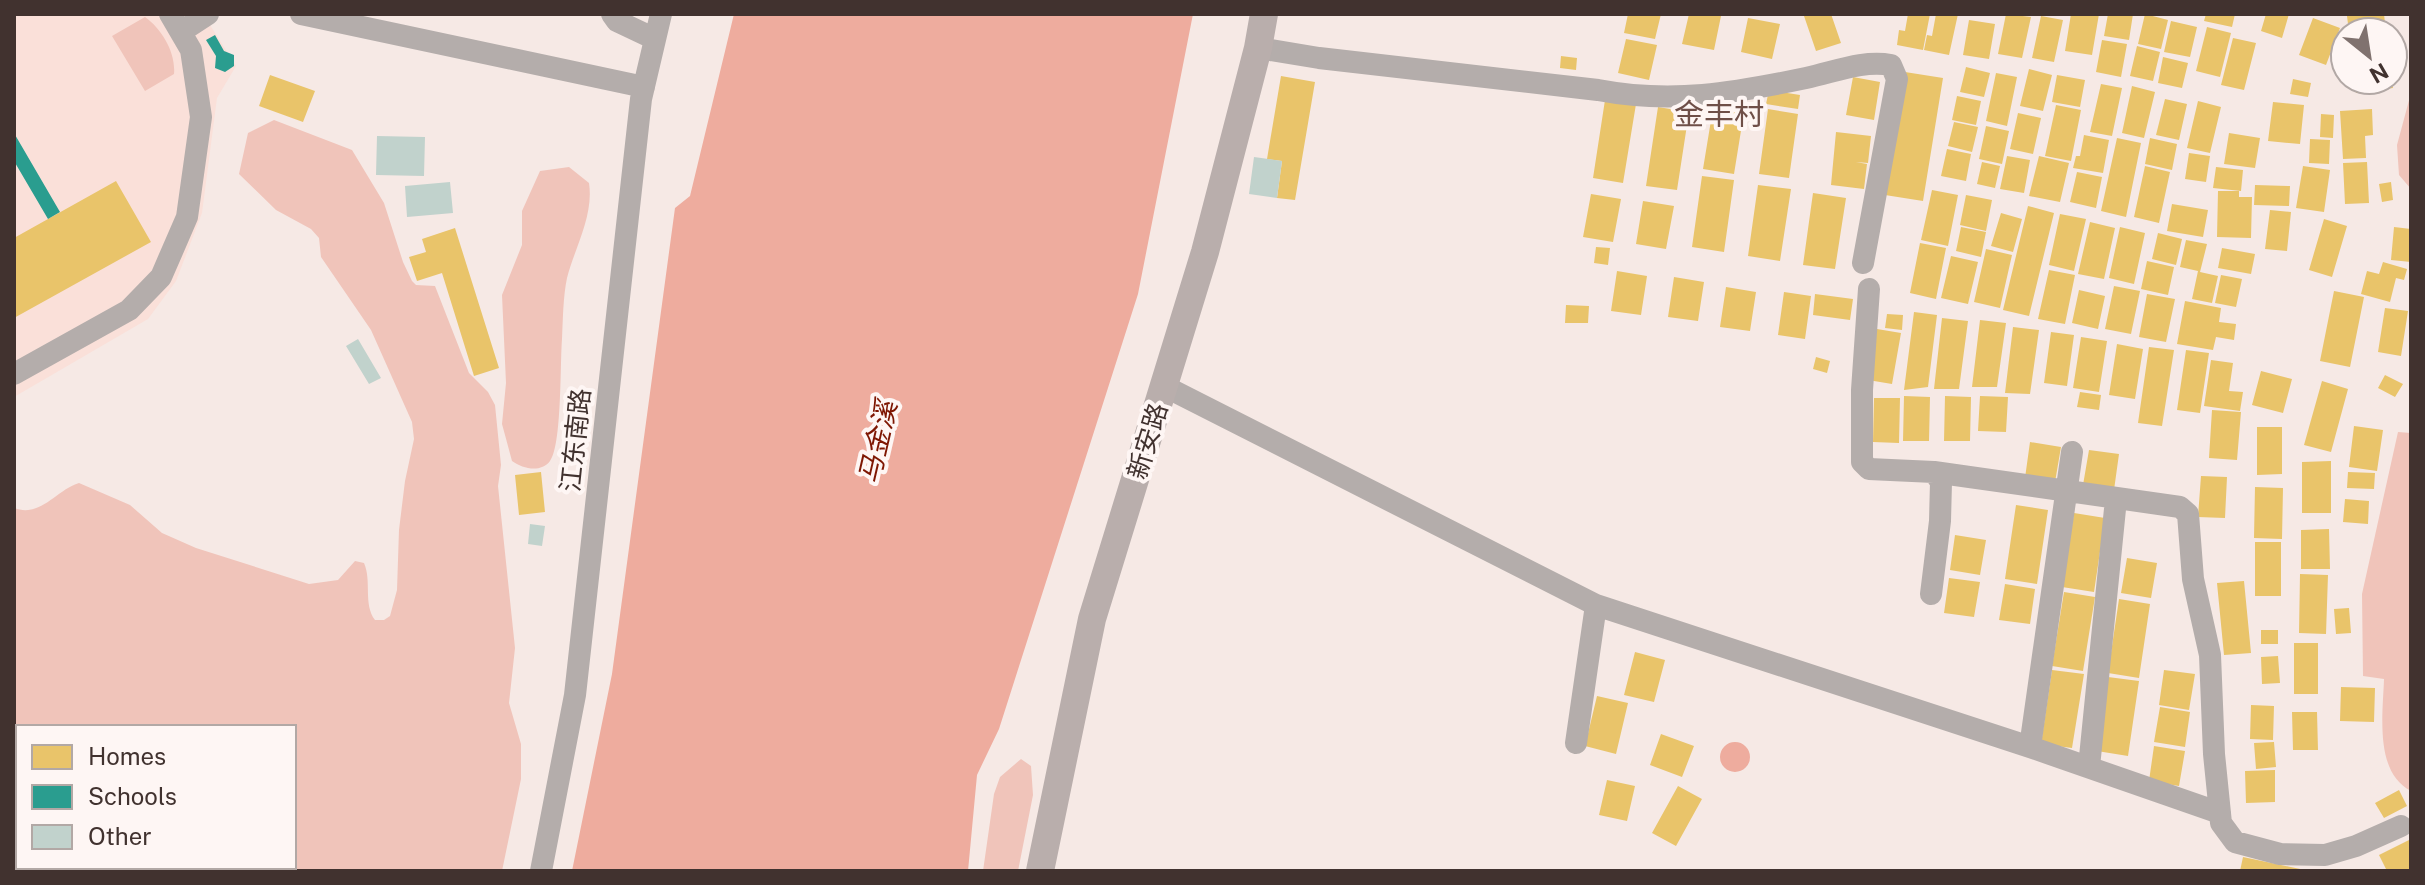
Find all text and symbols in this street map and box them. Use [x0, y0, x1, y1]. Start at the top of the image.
north arrow [2329, 16, 2409, 96]
text: N [2365, 58, 2393, 89]
district label: 金丰村 [1674, 96, 1764, 132]
street label: 江东南路 [554, 387, 596, 493]
water label: 马金溪 [851, 394, 903, 487]
street label: 新安路 [1121, 399, 1173, 483]
legend [16, 725, 296, 869]
text: Homes [88, 742, 166, 770]
text: Schools [88, 782, 177, 810]
text: Other [88, 822, 152, 850]

